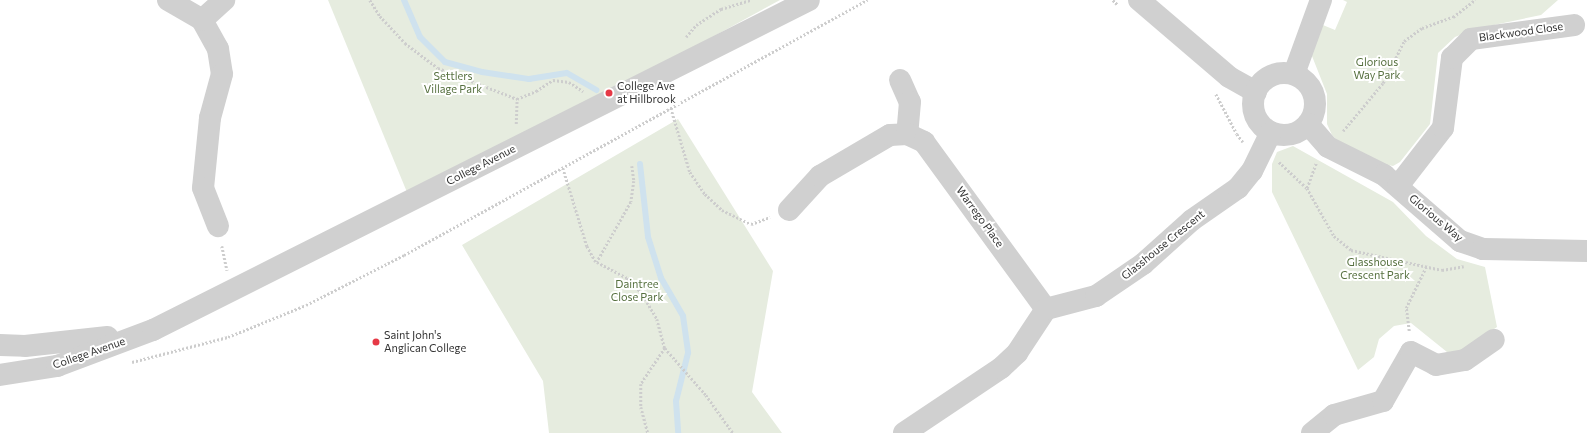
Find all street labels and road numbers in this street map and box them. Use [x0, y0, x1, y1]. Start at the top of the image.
street label: Blackwood Close [1478, 20, 1564, 44]
street label: College Avenue [444, 142, 518, 188]
street label: Warrego Place [953, 184, 1007, 250]
street label: Glorious Way [1406, 192, 1466, 244]
street label: Glasshouse Crescent [1119, 207, 1207, 283]
street label: College Avenue [51, 334, 127, 372]

